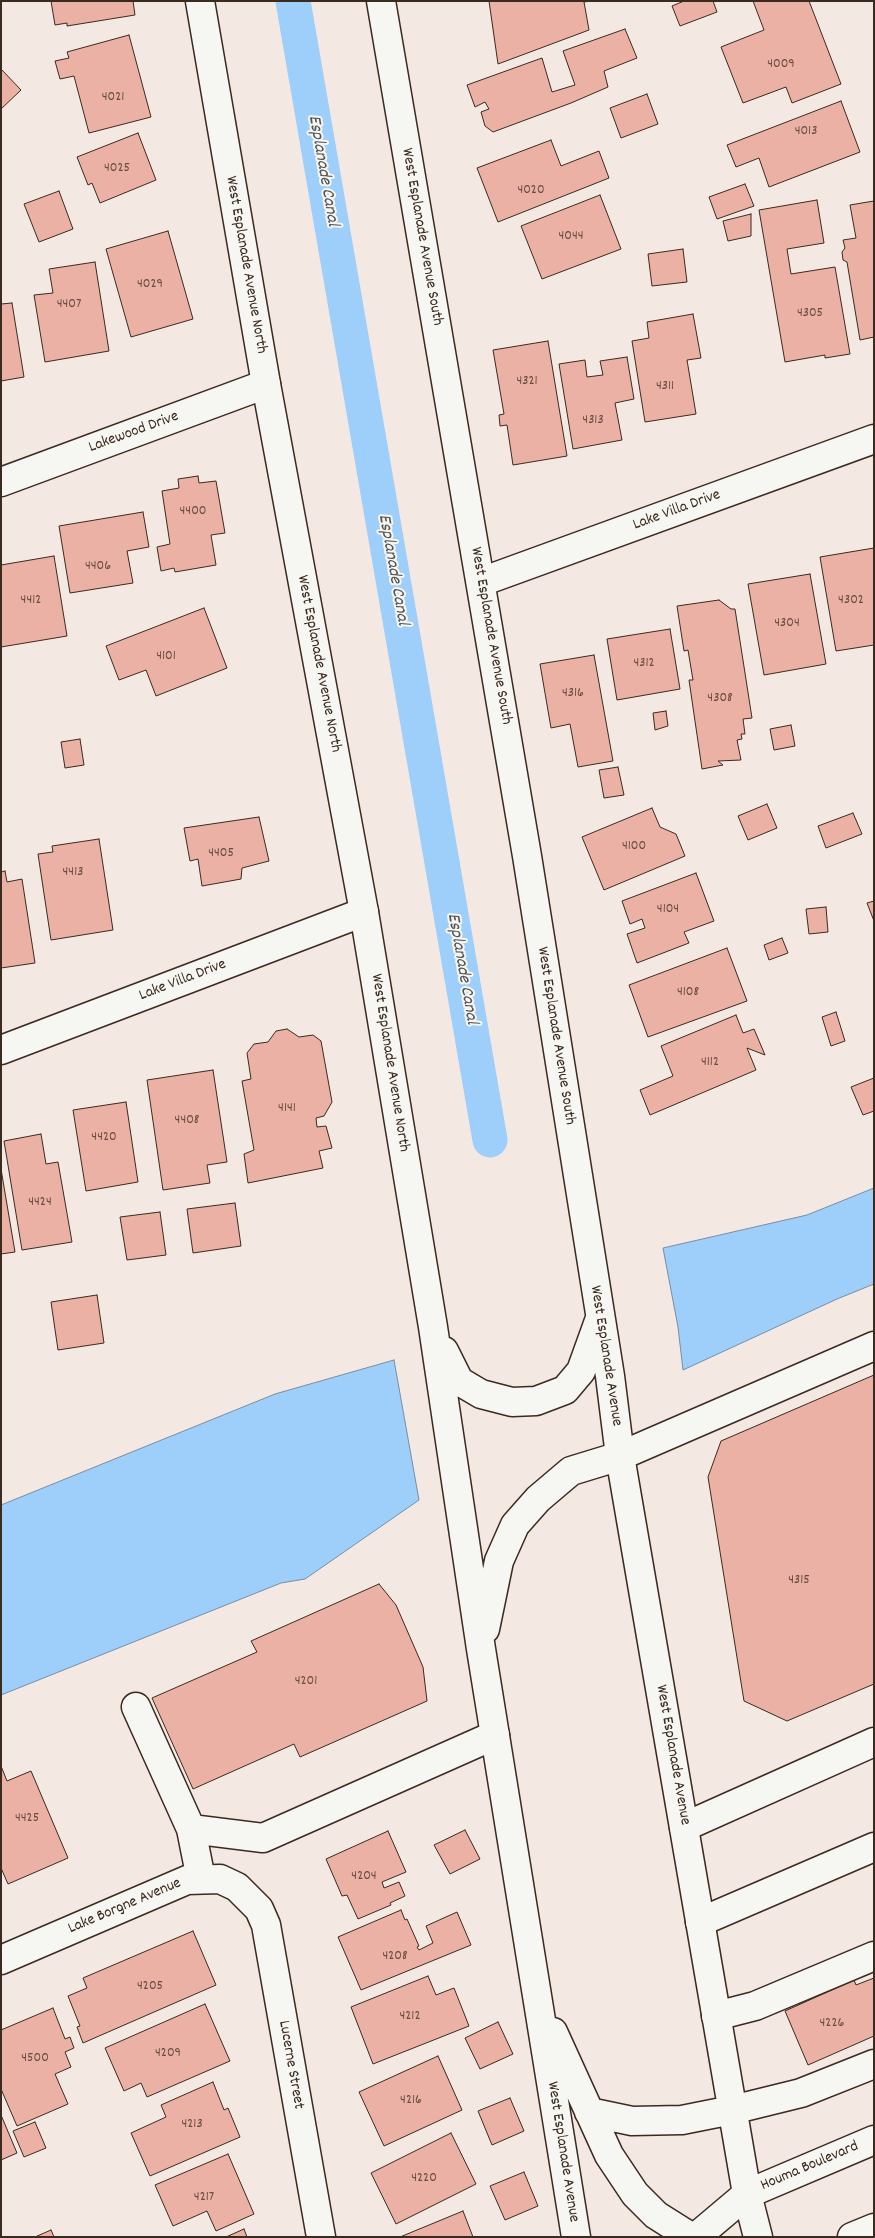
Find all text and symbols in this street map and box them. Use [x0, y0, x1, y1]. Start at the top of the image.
house number: 4009 [767, 57, 795, 73]
house number: 4021 [102, 90, 124, 106]
water label: Esplanade Canal [302, 114, 342, 228]
house number: 4013 [795, 124, 817, 140]
street label: West Esplanade Avenue South [396, 147, 446, 327]
house number: 4025 [104, 161, 130, 177]
street label: West Esplanade Avenue North [220, 175, 270, 355]
house number: 4020 [517, 183, 545, 199]
house number: 4044 [558, 229, 584, 245]
house number: 4029 [137, 277, 163, 293]
house number: 4407 [57, 297, 81, 313]
house number: 4305 [797, 306, 823, 322]
house number: 4321 [516, 374, 538, 390]
house number: 4311 [656, 379, 674, 395]
street label: Lakewood Drive [86, 408, 182, 458]
house number: 4313 [582, 413, 604, 429]
street label: Lake Villa Drive [631, 486, 723, 536]
house number: 4400 [180, 504, 206, 520]
water label: Esplanade Canal [372, 513, 412, 627]
street label: West Esplanade Avenue South [465, 546, 515, 726]
house number: 4406 [85, 559, 111, 575]
street label: West Esplanade Avenue North [291, 574, 345, 754]
house number: 4412 [21, 593, 41, 609]
house number: 4302 [838, 593, 864, 609]
house number: 4304 [774, 616, 800, 632]
house number: 4101 [156, 649, 176, 665]
house number: 4312 [633, 656, 655, 672]
house number: 4316 [562, 686, 584, 702]
house number: 4308 [707, 691, 733, 707]
house number: 4100 [622, 839, 646, 855]
house number: 4405 [208, 846, 234, 862]
house number: 4413 [63, 865, 83, 881]
house number: 4104 [657, 902, 679, 918]
water label: Esplanade Canal [441, 912, 481, 1026]
street label: West Esplanade Avenue South [531, 946, 579, 1126]
street label: Lake Villa Drive [137, 956, 229, 1006]
street label: West Esplanade Avenue North [365, 973, 413, 1153]
house number: 4108 [677, 985, 699, 1001]
house number: 4112 [701, 1055, 719, 1071]
house number: 4141 [278, 1101, 296, 1117]
house number: 4408 [175, 1113, 199, 1129]
house number: 4420 [91, 1130, 117, 1146]
house number: 4424 [28, 1195, 52, 1211]
street label: West Esplanade Avenue [584, 1284, 626, 1428]
house number: 4315 [788, 1573, 810, 1589]
house number: 4201 [295, 1674, 317, 1690]
street label: West Esplanade Avenue [650, 1683, 694, 1827]
house number: 4425 [15, 1811, 39, 1827]
house number: 4204 [351, 1869, 377, 1885]
street label: Lake Borgne Avenue [66, 1875, 184, 1939]
house number: 4208 [382, 1949, 408, 1965]
house number: 4205 [137, 1979, 163, 1995]
house number: 4212 [399, 2009, 421, 2025]
house number: 4226 [820, 2016, 844, 2032]
street label: Lucerne Street [273, 2019, 307, 2111]
house number: 4209 [155, 2046, 181, 2062]
house number: 4500 [21, 2051, 49, 2067]
street label: West Esplanade Avenue [541, 2080, 583, 2224]
house number: 4216 [400, 2093, 422, 2109]
house number: 4213 [181, 2117, 203, 2133]
street label: Houma Boulevard [758, 2138, 862, 2196]
house number: 4220 [411, 2171, 437, 2187]
house number: 4217 [194, 2190, 214, 2206]

